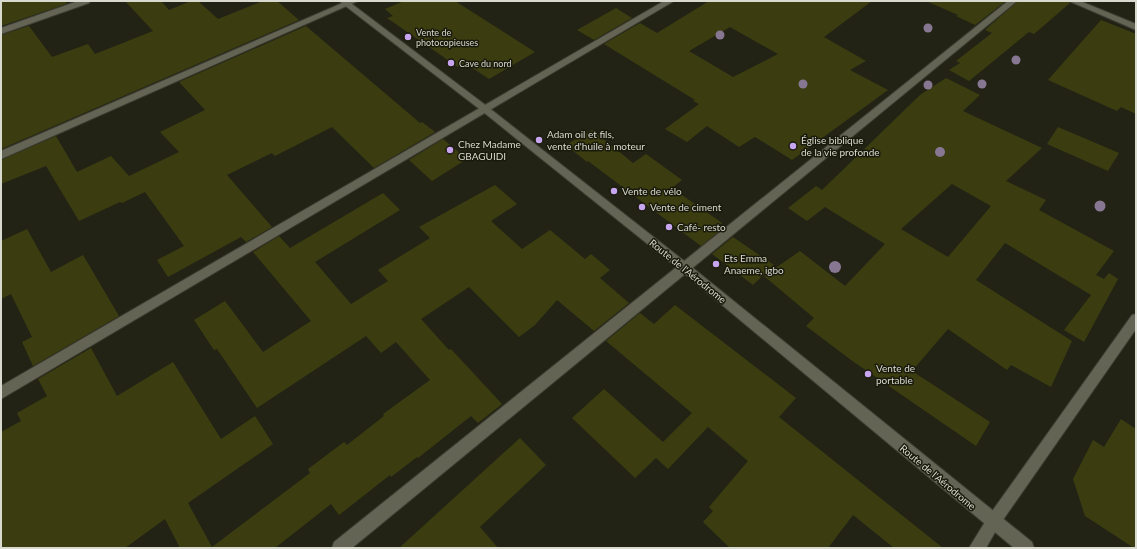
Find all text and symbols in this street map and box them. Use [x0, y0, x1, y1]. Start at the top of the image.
place label: Vente de photocopieuses [416, 27, 478, 48]
marker: Vente de photocopieuses [403, 32, 413, 42]
marker: Cave du nord [446, 58, 456, 68]
place label: Cave du nord [459, 58, 512, 69]
place label: Adam oil et fils, vente d'huile à moteur [547, 128, 645, 152]
place label: Église biblique de la vie profonde [801, 134, 880, 158]
marker: Adam oil et fils, vente d'huile à moteur [534, 135, 544, 145]
place label: Chez Madame GBAGUIDI [458, 138, 521, 162]
marker: Église biblique de la vie profonde [788, 141, 798, 151]
marker: Chez Madame GBAGUIDI [445, 145, 455, 155]
place label: Vente de vélo [622, 185, 682, 197]
marker: Vente de vélo [609, 186, 619, 196]
place label: Vente de ciment [650, 201, 722, 213]
marker: Vente de ciment [637, 202, 647, 212]
place label: Café- resto [677, 221, 726, 233]
marker: Café- resto [664, 222, 674, 232]
street label: Route de l'Aérodrome [647, 236, 729, 306]
place label: Ets Emma Anaeme, igbo [724, 252, 784, 276]
marker: Ets Emma Anaeme, igbo [711, 259, 721, 269]
place label: Vente de portable [876, 362, 915, 386]
marker: Vente de portable [863, 369, 873, 379]
street label: Route de l'Aérodrome [898, 442, 978, 512]

